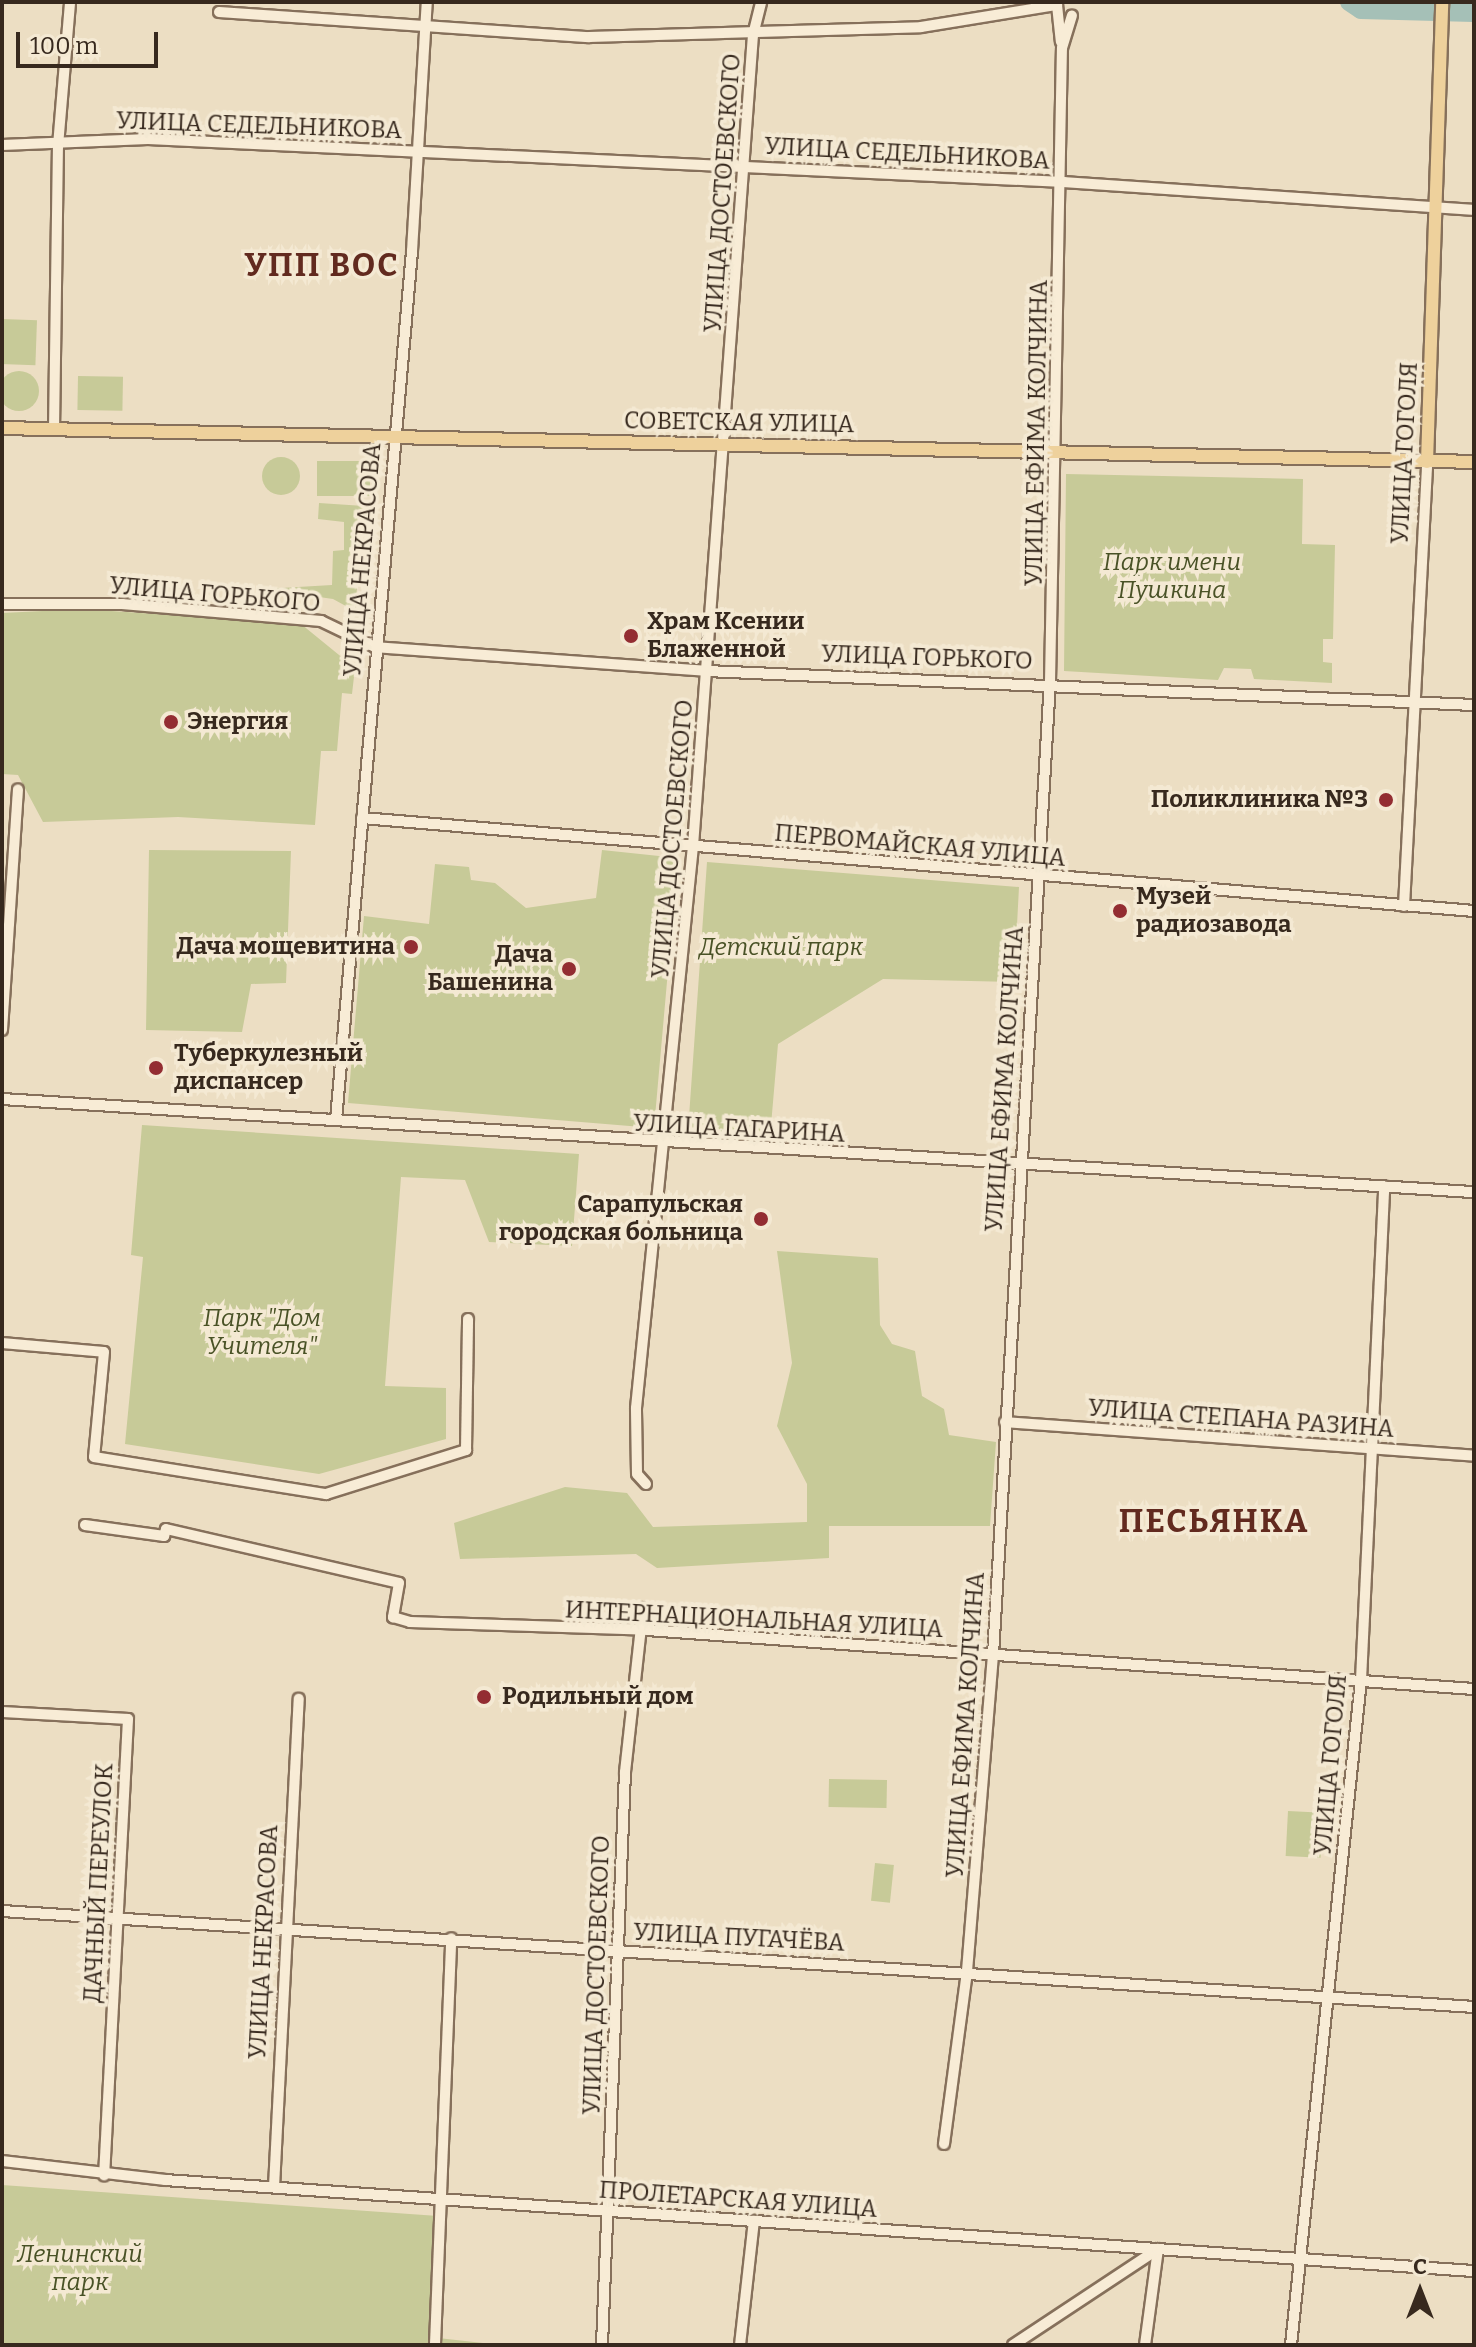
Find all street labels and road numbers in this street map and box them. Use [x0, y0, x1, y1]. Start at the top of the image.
street label: УЛИЦА ДОСТОЕВСКОГО [699, 53, 747, 333]
street label: УЛИЦА СЕДЕЛЬНИКОВА [116, 107, 402, 145]
street label: УЛИЦА СЕДЕЛЬНИКОВА [764, 132, 1050, 176]
street label: УЛИЦА ЕФИМА КОЛЧИНА [1020, 280, 1054, 586]
street label: УЛИЦА ГОГОЛЯ [1386, 361, 1424, 545]
street label: СОВЕТСКАЯ УЛИЦА [624, 407, 854, 439]
street label: УЛИЦА НЕКРАСОВА [338, 442, 388, 678]
street label: УЛИЦА ГОРЬКОГО [108, 571, 322, 619]
street label: УЛИЦА ГОРЬКОГО [821, 640, 1033, 676]
street label: УЛИЦА ДОСТОЕВСКОГО [646, 699, 700, 979]
street label: ПЕРВОМАЙСКАЯ УЛИЦА [773, 819, 1067, 873]
street label: УЛИЦА ЕФИМА КОЛЧИНА [980, 925, 1030, 1233]
street label: УЛИЦА ГАГАРИНА [632, 1109, 846, 1149]
street label: УЛИЦА СТЕПАНА РАЗИНА [1087, 1394, 1395, 1444]
street label: УЛИЦА ЕФИМА КОЛЧИНА [941, 1571, 991, 1879]
street label: ИНТЕРНАЦИОНАЛЬНАЯ УЛИЦА [564, 1596, 944, 1644]
street label: УЛИЦА ГОГОЛЯ [1309, 1673, 1353, 1857]
street label: ДАЧНЫЙ ПЕРЕУЛОК [78, 1763, 120, 2003]
street label: УЛИЦА НЕКРАСОВА [243, 1824, 285, 2060]
street label: УЛИЦА ДОСТОЕВСКОГО [578, 1835, 616, 2115]
street label: УЛИЦА ПУГАЧЁВА [633, 1918, 845, 1958]
street label: ПРОЛЕТАРСКАЯ УЛИЦА [598, 2176, 878, 2224]

